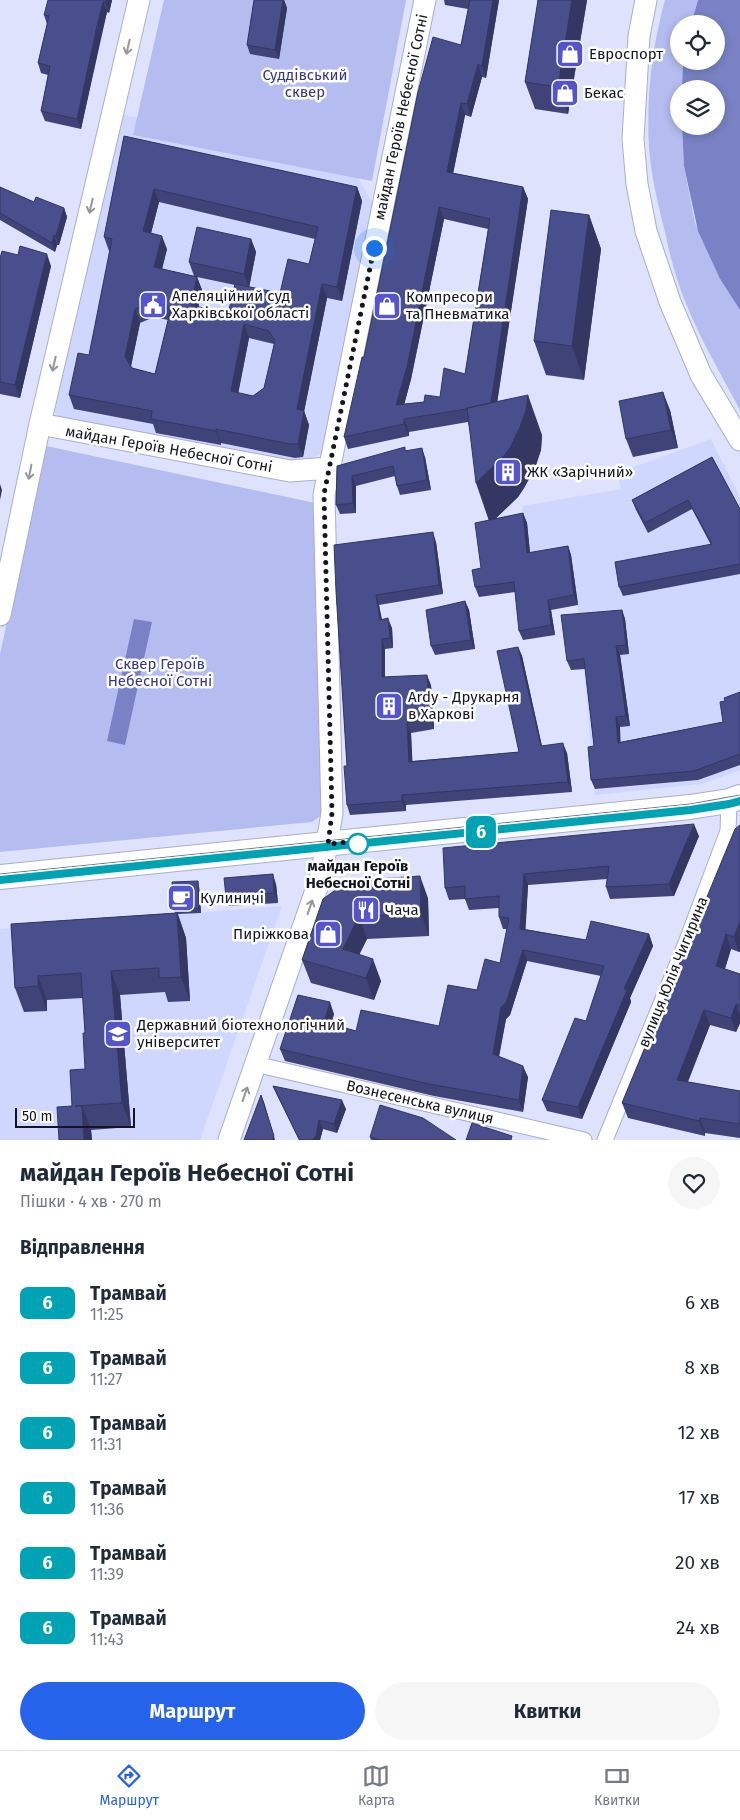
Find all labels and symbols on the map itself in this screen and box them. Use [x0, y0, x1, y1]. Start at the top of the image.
street label: майдан Героїв Небесної Сотні [370, 12, 432, 222]
one-way arrow [123, 39, 132, 55]
shop icon: Евроспорт [555, 39, 585, 69]
place label: Евроспорт [589, 45, 663, 63]
park label: Суддівський сквер [262, 66, 348, 101]
shop icon: Бекас [550, 78, 580, 108]
place label: Бекас [584, 84, 624, 102]
one-way arrow [86, 197, 95, 213]
your location [362, 236, 387, 261]
place label: Апеляційний суд Харківської області [172, 287, 309, 322]
place label: Компресори та Пневматика [406, 288, 509, 323]
public building icon: Апеляційний суд Харківської області [138, 290, 168, 320]
shop icon: Компресори та Пневматика [372, 291, 402, 321]
one-way arrow [49, 355, 58, 371]
street label: майдан Героїв Небесної Сотні [64, 422, 274, 476]
building icon: ЖК «Зарічний» [493, 457, 523, 487]
place label: ЖК «Зарічний» [527, 463, 633, 481]
one-way arrow [25, 464, 34, 480]
park label: Сквер Героїв Небесної Сотні [108, 655, 212, 690]
place label: Ardy - Друкарня в Харкові [408, 688, 519, 723]
building icon: Ardy - Друкарня в Харкові [374, 691, 404, 721]
line badge: 6 [465, 816, 497, 848]
marker: майдан Героїв Небесної Сотні [347, 833, 369, 855]
place label: майдан Героїв Небесної Сотні [306, 857, 410, 892]
cafe icon: Кулиничі [166, 883, 196, 913]
place label: Кулиничі [200, 889, 264, 907]
street label: вулиця Юлія Чигирина [634, 894, 712, 1050]
restaurant icon: Чача [351, 895, 381, 925]
one-way arrow [306, 900, 315, 916]
place label: Чача [385, 901, 419, 919]
shop icon: Пиріжкова [313, 919, 343, 949]
place label: Пиріжкова [233, 925, 309, 943]
place label: Державний біотехнологічний університет [136, 1016, 345, 1051]
school or university icon: Державний біотехнологічний університет [103, 1019, 133, 1049]
street label: Вознесенська вулиця [345, 1076, 495, 1128]
one-way arrow [241, 1087, 250, 1102]
scale bar [15, 1105, 135, 1128]

